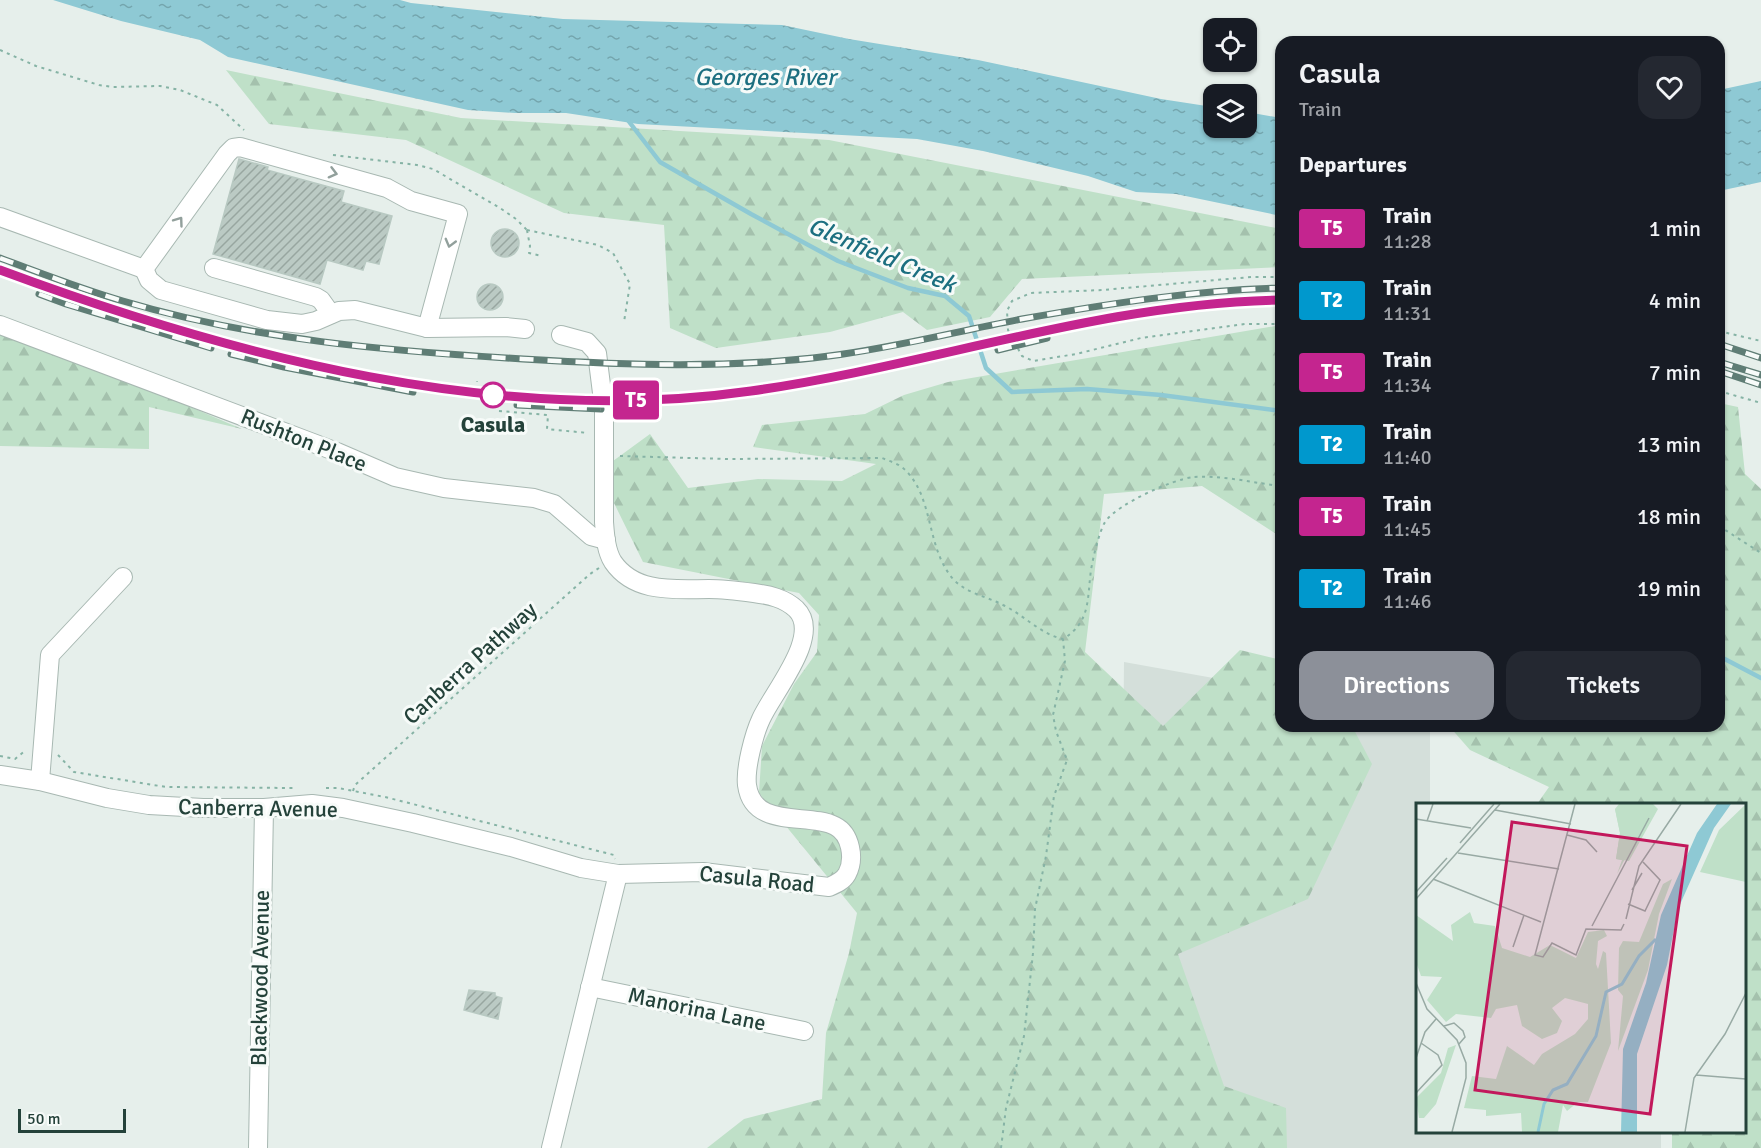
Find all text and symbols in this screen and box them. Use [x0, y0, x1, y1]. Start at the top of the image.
map controls [1203, 18, 1257, 138]
button: locate [1203, 18, 1257, 72]
button: heart [1638, 56, 1701, 119]
text: Casula [1299, 57, 1381, 91]
water label: Georges River [694, 62, 839, 92]
button: layers [1203, 84, 1257, 138]
text: Train [1299, 97, 1342, 122]
text: Departures [1299, 151, 1407, 178]
one-way arrow [328, 165, 338, 178]
text: Train [1383, 202, 1432, 229]
water label: Glenfield Creek [804, 210, 962, 300]
text: T5 [1321, 215, 1343, 241]
text: 1 min [1649, 215, 1701, 242]
one-way arrow [172, 217, 183, 228]
text: 11:28 [1383, 229, 1432, 254]
one-way arrow [445, 237, 457, 248]
text: Train [1383, 274, 1432, 301]
text: T2 [1321, 287, 1343, 313]
text: 4 min [1649, 287, 1701, 314]
text: 11:31 [1383, 301, 1432, 326]
text: Train [1383, 346, 1432, 373]
text: T5 [1321, 359, 1343, 385]
text: 7 min [1649, 359, 1701, 386]
text: 11:34 [1383, 373, 1432, 398]
line badge: T5 [609, 380, 663, 420]
marker: Casula [480, 382, 506, 408]
text: T5 [625, 387, 647, 413]
street label: Rushton Place [237, 402, 371, 478]
place label: Casula [461, 411, 525, 438]
text: Train [1383, 418, 1432, 445]
text: T2 [1321, 431, 1343, 457]
text: 13 min [1637, 431, 1701, 458]
text: 11:40 [1383, 445, 1432, 470]
text: Train [1383, 490, 1432, 517]
text: T5 [1321, 503, 1343, 529]
text: 18 min [1637, 503, 1701, 530]
text: 11:45 [1383, 517, 1432, 542]
text: Train [1383, 562, 1432, 589]
text: T2 [1321, 575, 1343, 601]
text: 19 min [1637, 575, 1701, 602]
text: 11:46 [1383, 589, 1432, 614]
street label: Canberra Pathway [398, 596, 543, 730]
button: Directions [1299, 651, 1494, 720]
button: Tickets [1506, 651, 1701, 720]
street label: Canberra Avenue [178, 793, 338, 823]
inset map [1416, 803, 1746, 1133]
street label: Casula Road [698, 860, 816, 898]
street label: Blackwood Avenue [245, 890, 275, 1066]
street label: Manorina Lane [626, 981, 768, 1037]
scale bar [18, 1106, 126, 1134]
text: 50 m [27, 1109, 61, 1129]

